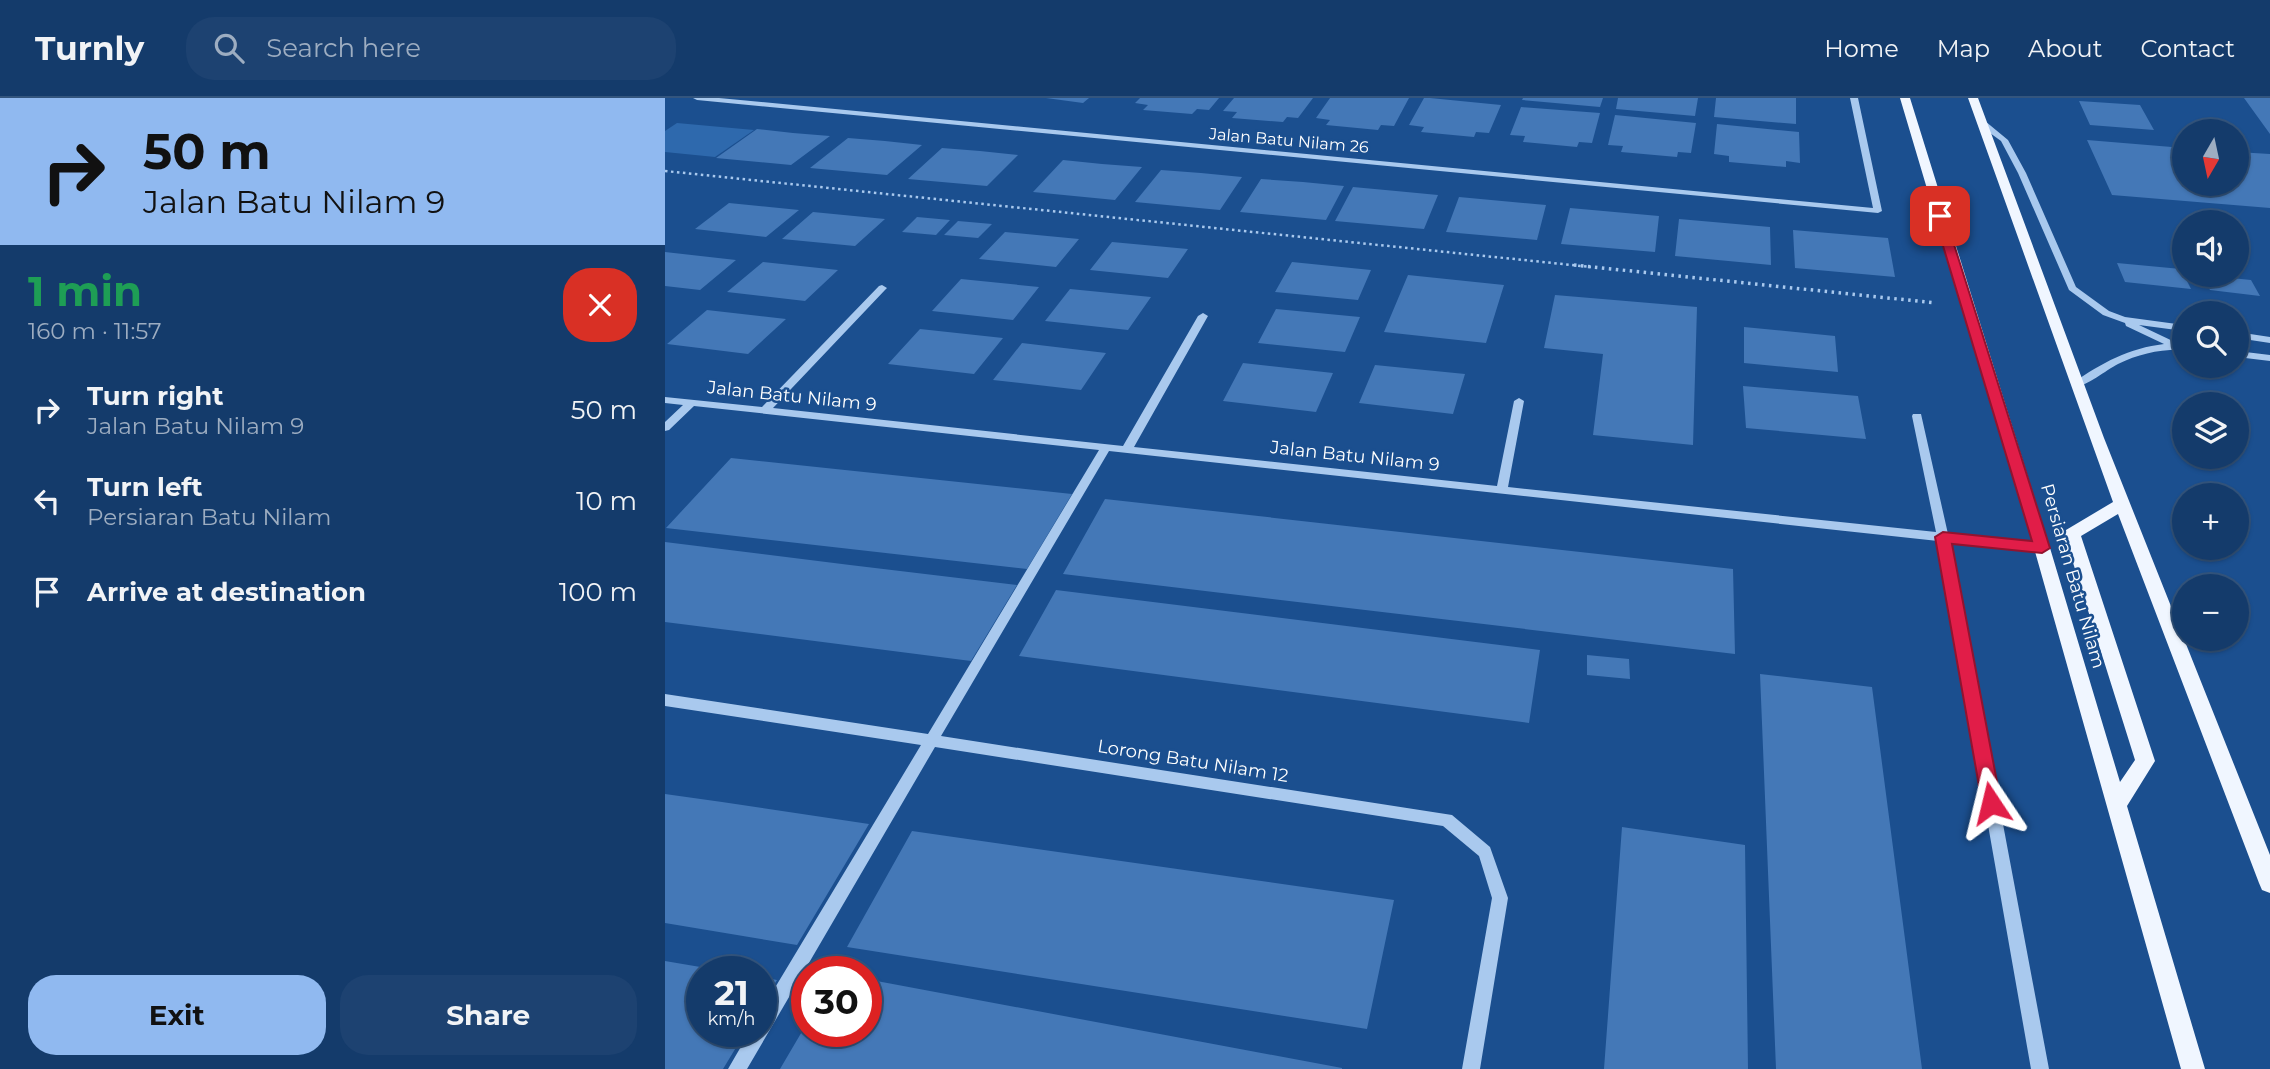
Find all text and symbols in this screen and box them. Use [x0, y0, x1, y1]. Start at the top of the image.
search box [186, 17, 676, 80]
text: Turnly [35, 28, 144, 68]
icon: search [210, 29, 248, 67]
text: Search here [266, 32, 421, 64]
text: Home [1824, 34, 1899, 63]
text: Map [1937, 34, 1990, 63]
text: About [2028, 34, 2102, 63]
text: Contact [2140, 34, 2235, 63]
north arrow [2172, 119, 2249, 196]
map controls [2172, 119, 2249, 651]
text: 50 m [143, 122, 271, 181]
street label: Jalan Batu Nilam 26 [1207, 124, 1370, 157]
icon: right [28, 126, 119, 217]
text: Jalan Batu Nilam 9 [143, 182, 445, 221]
pin [1910, 186, 1970, 246]
icon: arrive [1921, 197, 1959, 235]
button: sound [2172, 210, 2249, 287]
text: 1 min [28, 265, 142, 317]
button: close [563, 268, 637, 342]
button: search [2172, 301, 2249, 378]
text: 160 m · 11:57 [28, 317, 162, 345]
street label: Jalan Batu Nilam 9 [705, 376, 878, 416]
text: Turn right [87, 380, 223, 412]
icon: right [28, 391, 66, 429]
button: layers [2172, 392, 2249, 469]
text: 50 m [571, 394, 637, 426]
text: Jalan Batu Nilam 9 [87, 412, 304, 440]
street label: Jalan Batu Nilam 9 [1268, 436, 1441, 476]
text: Turn left [87, 471, 203, 503]
street label: Persiaran Batu Nilam [2036, 481, 2110, 671]
icon: left [28, 482, 66, 520]
button: + [2172, 483, 2249, 560]
text: 10 m [576, 485, 637, 517]
text: Persiaran Batu Nilam [87, 503, 331, 531]
icon: arrive [28, 573, 66, 611]
button: − [2172, 574, 2249, 651]
text: Arrive at destination [87, 576, 366, 608]
text: 100 m [559, 576, 637, 608]
street label: Lorong Batu Nilam 12 [1096, 735, 1290, 787]
position arrow [1954, 766, 2028, 840]
speed limit sign: 30 [791, 956, 882, 1047]
text: 21 [714, 971, 749, 1014]
button: Exit [28, 975, 326, 1055]
button: Share [340, 975, 637, 1055]
text: km/h [707, 1008, 756, 1030]

